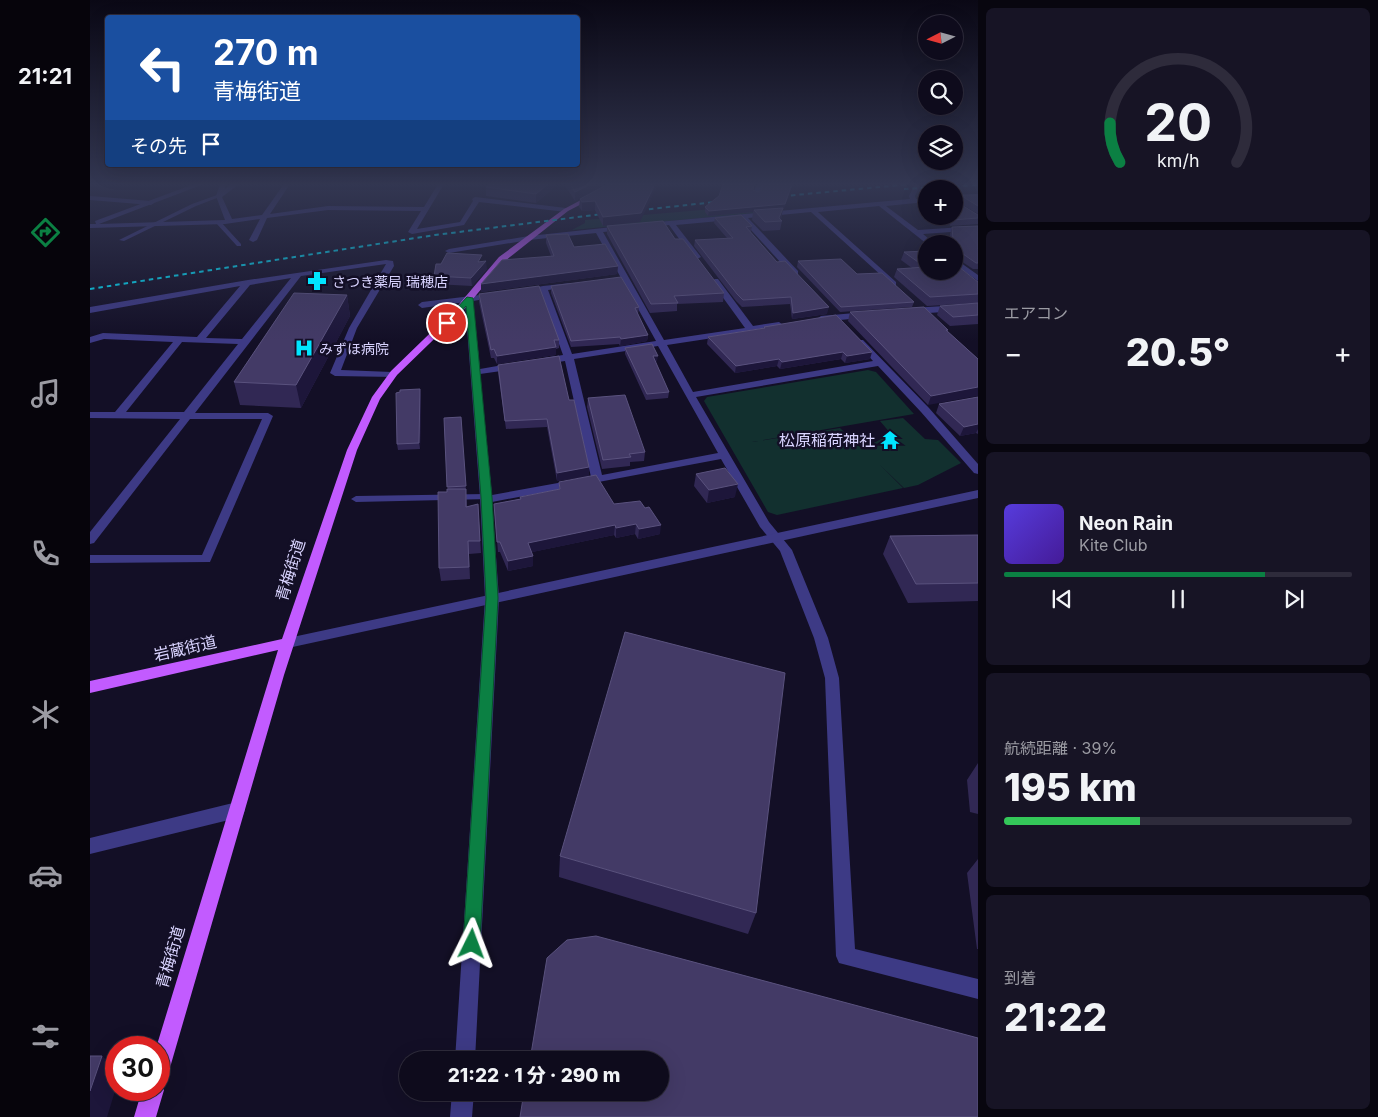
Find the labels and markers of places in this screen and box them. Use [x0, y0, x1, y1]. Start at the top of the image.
pharmacy icon: さつき薬局 瑞穂店 [306, 270, 328, 292]
place label: さつき薬局 瑞穂店 [332, 273, 448, 290]
pin [426, 302, 468, 344]
hospital icon: みずほ病院 [293, 337, 315, 359]
place label: みずほ病院 [319, 340, 389, 357]
temple icon: 松原稲荷神社 [879, 429, 901, 451]
place label: 松原稲荷神社 [779, 430, 875, 450]

